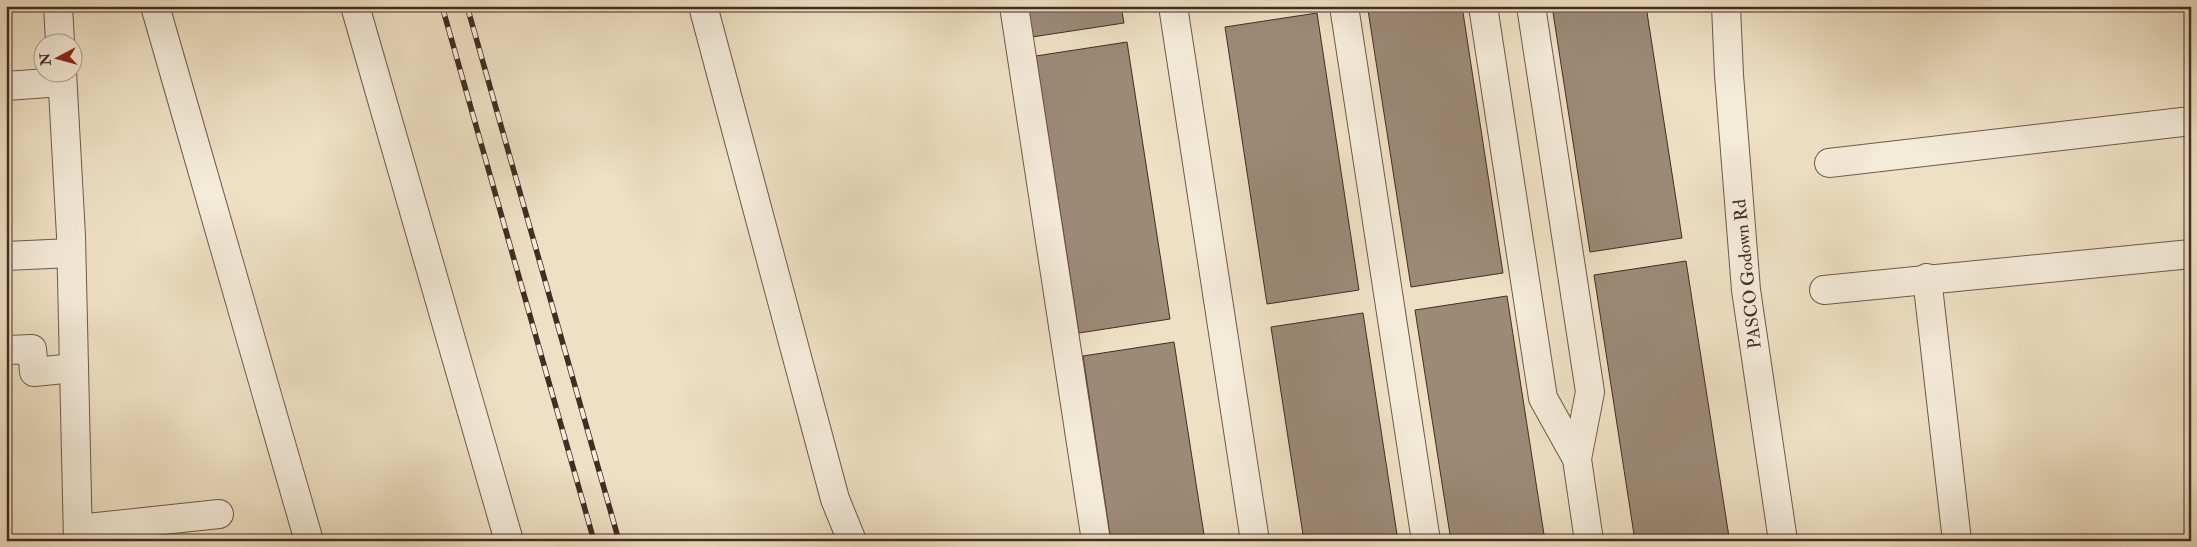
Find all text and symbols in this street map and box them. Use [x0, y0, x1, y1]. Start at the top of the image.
north arrow [32, 32, 82, 82]
text: N [36, 52, 55, 67]
street label: PASCO Godown Rd [1728, 198, 1767, 350]

